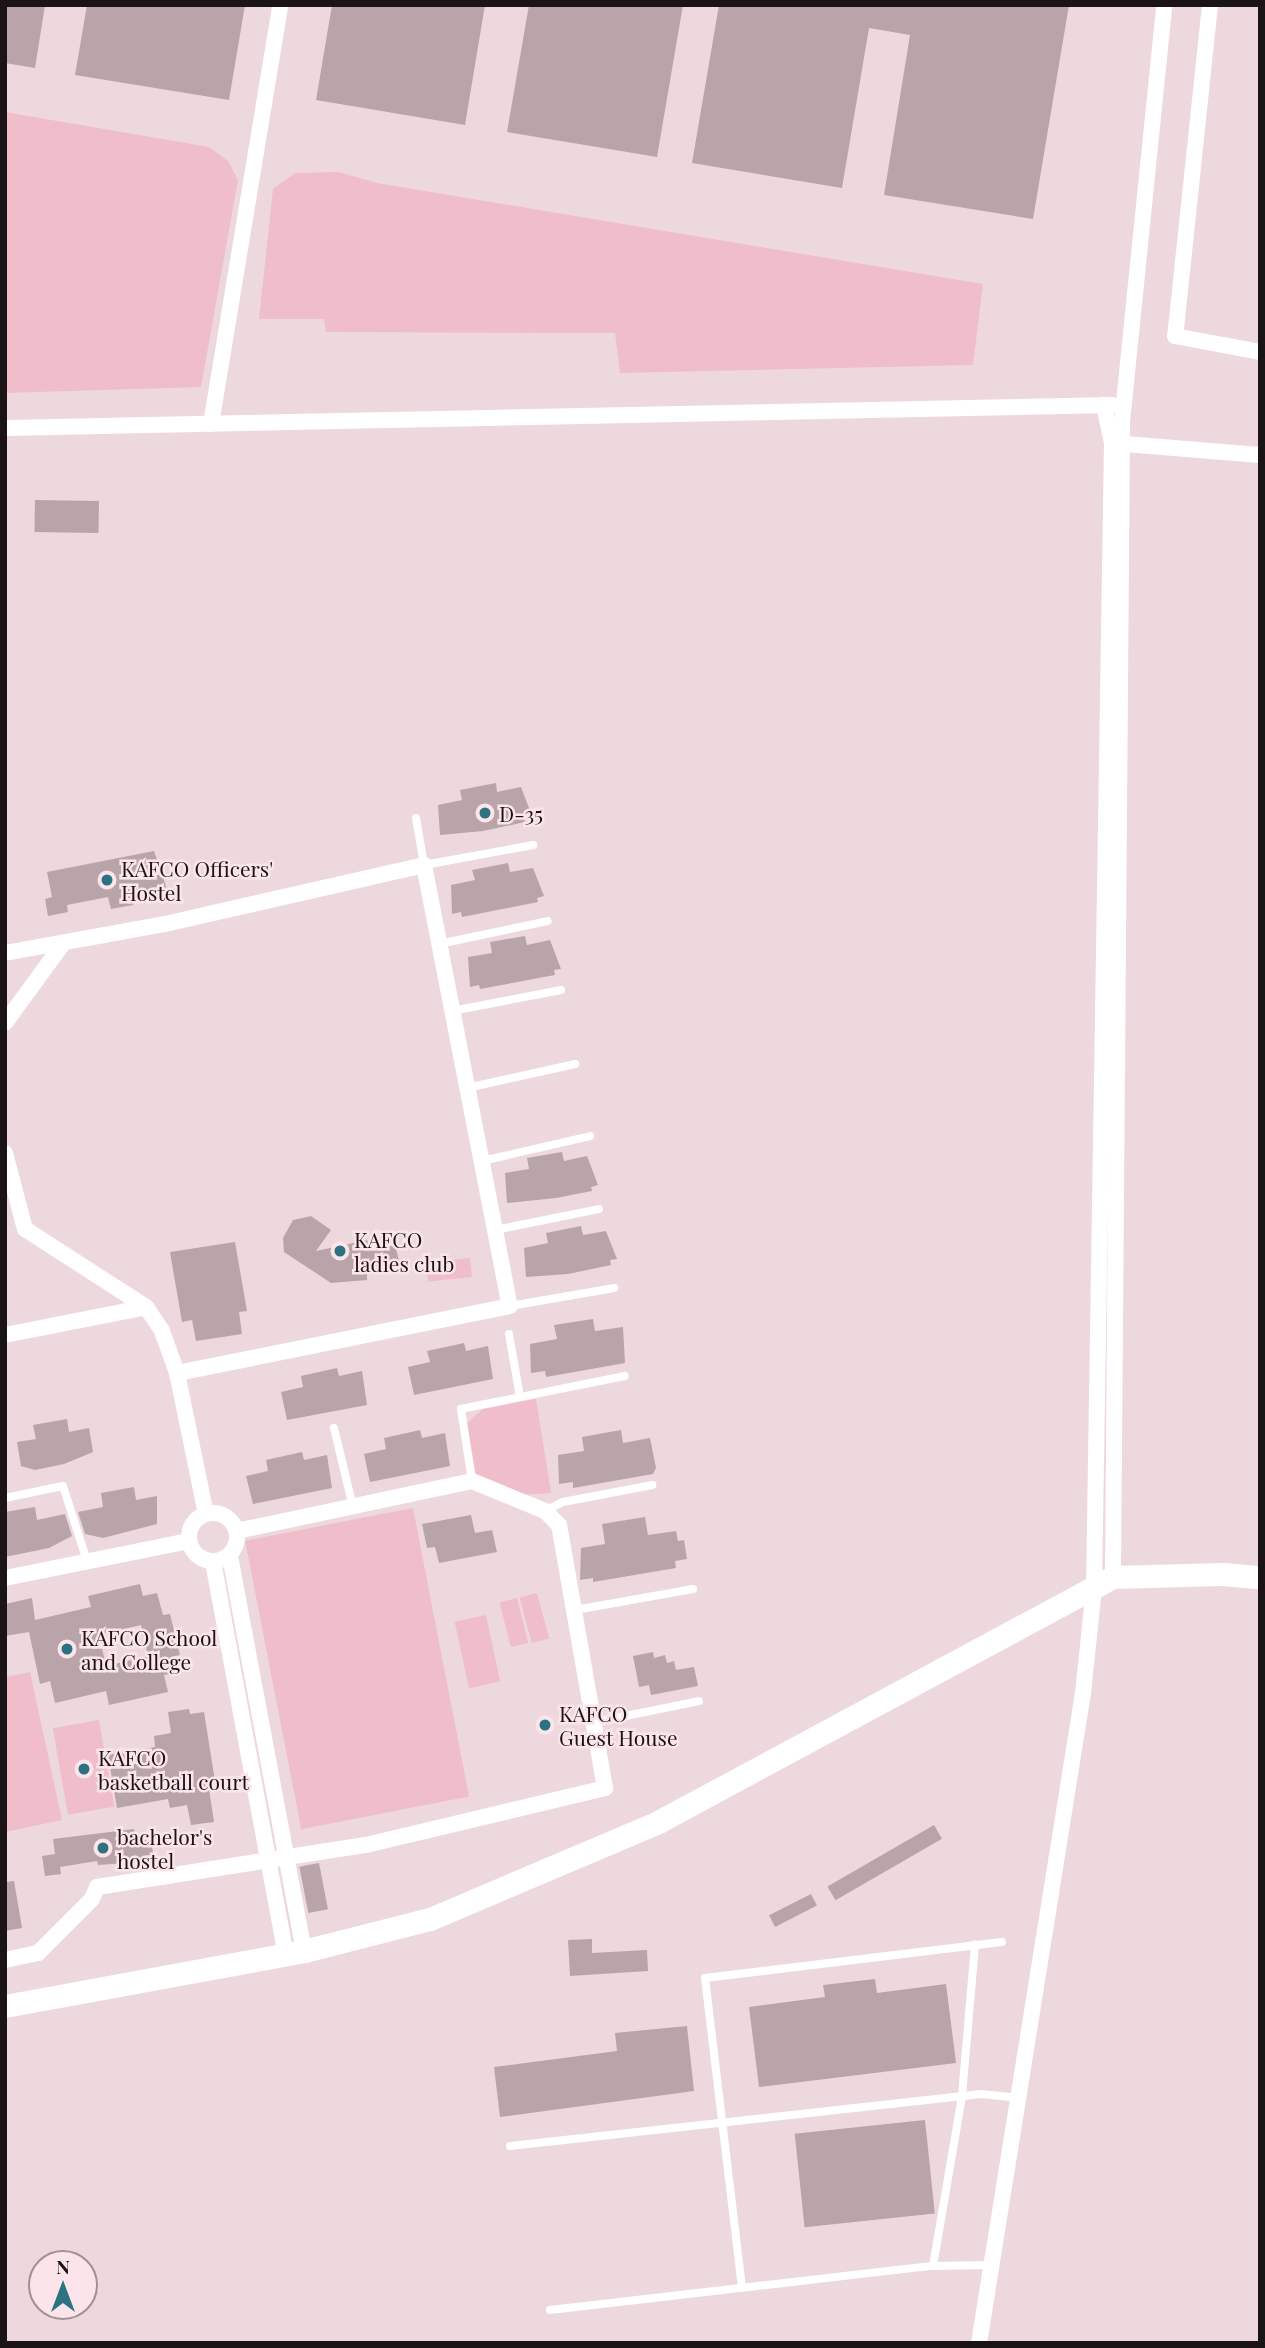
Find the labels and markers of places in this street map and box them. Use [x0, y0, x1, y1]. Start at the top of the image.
place label: D-35 [499, 800, 543, 826]
marker: D-35 [477, 805, 493, 821]
place label: KAFCO Officers' Hostel [121, 855, 273, 905]
marker: KAFCO Officers' Hostel [99, 872, 115, 888]
place label: KAFCO ladies club [354, 1226, 454, 1276]
marker: KAFCO ladies club [332, 1243, 348, 1259]
place label: KAFCO School and College [81, 1624, 217, 1674]
marker: KAFCO School and College [59, 1641, 75, 1657]
place label: KAFCO Guest House [559, 1700, 678, 1750]
marker: KAFCO Guest House [537, 1717, 553, 1733]
place label: KAFCO basketball court [98, 1744, 249, 1794]
marker: KAFCO basketball court [76, 1761, 92, 1777]
place label: bachelor's hostel [117, 1823, 212, 1873]
marker: bachelor's hostel [95, 1840, 111, 1856]

